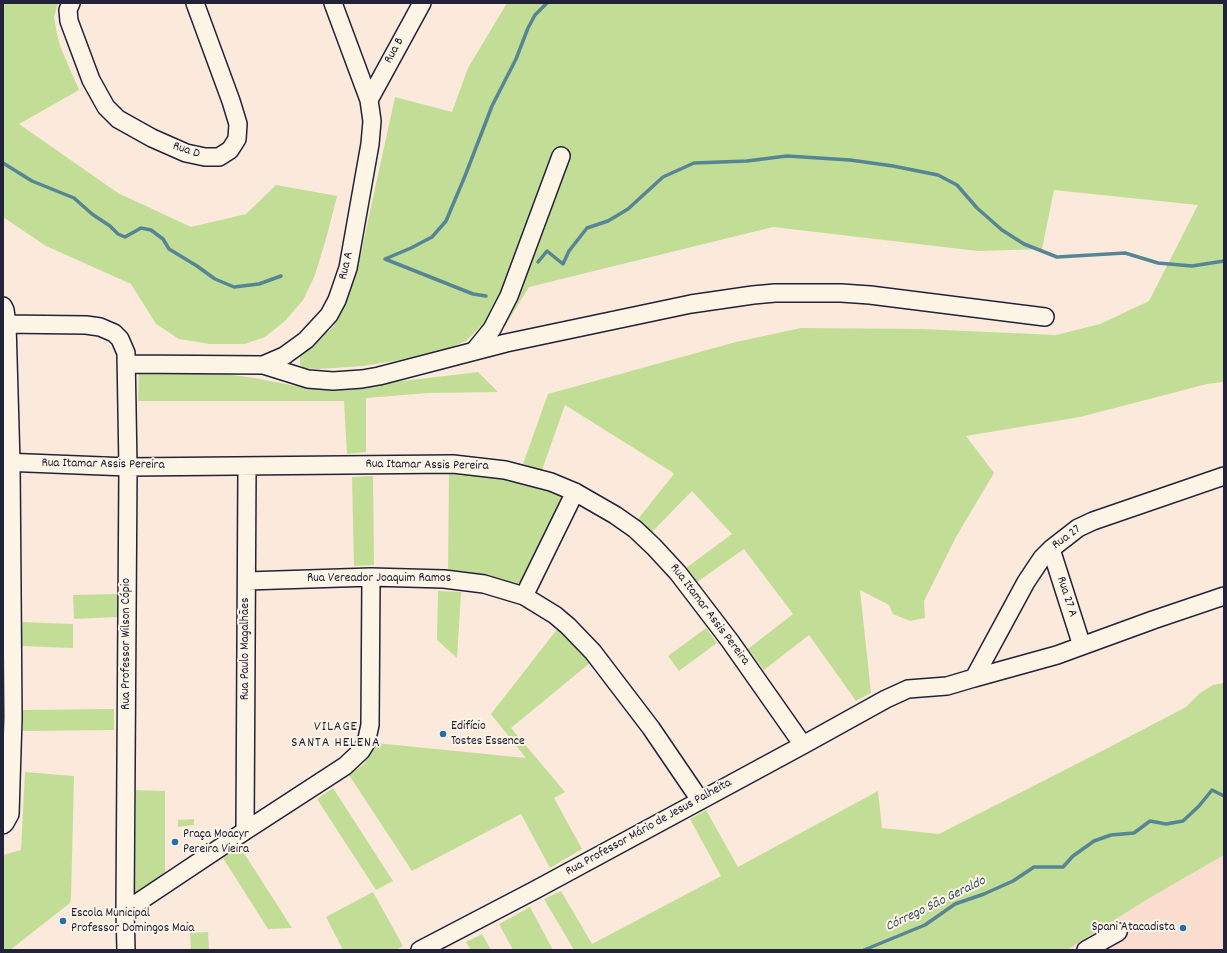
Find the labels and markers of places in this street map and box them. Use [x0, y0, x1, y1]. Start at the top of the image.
place label: Edifício Tostes Essence [451, 719, 525, 750]
marker: Edifício Tostes Essence [438, 729, 448, 739]
place label: Praça Moacyr Pereira Vieira [183, 827, 249, 858]
marker: Praça Moacyr Pereira Vieira [170, 837, 180, 847]
place label: Escola Municipal Professor Domingos Maia [71, 906, 194, 937]
marker: Escola Municipal Professor Domingos Maia [58, 916, 68, 926]
place label: Spani Atacadista [1092, 920, 1175, 936]
marker: Spani Atacadista [1178, 923, 1188, 933]

